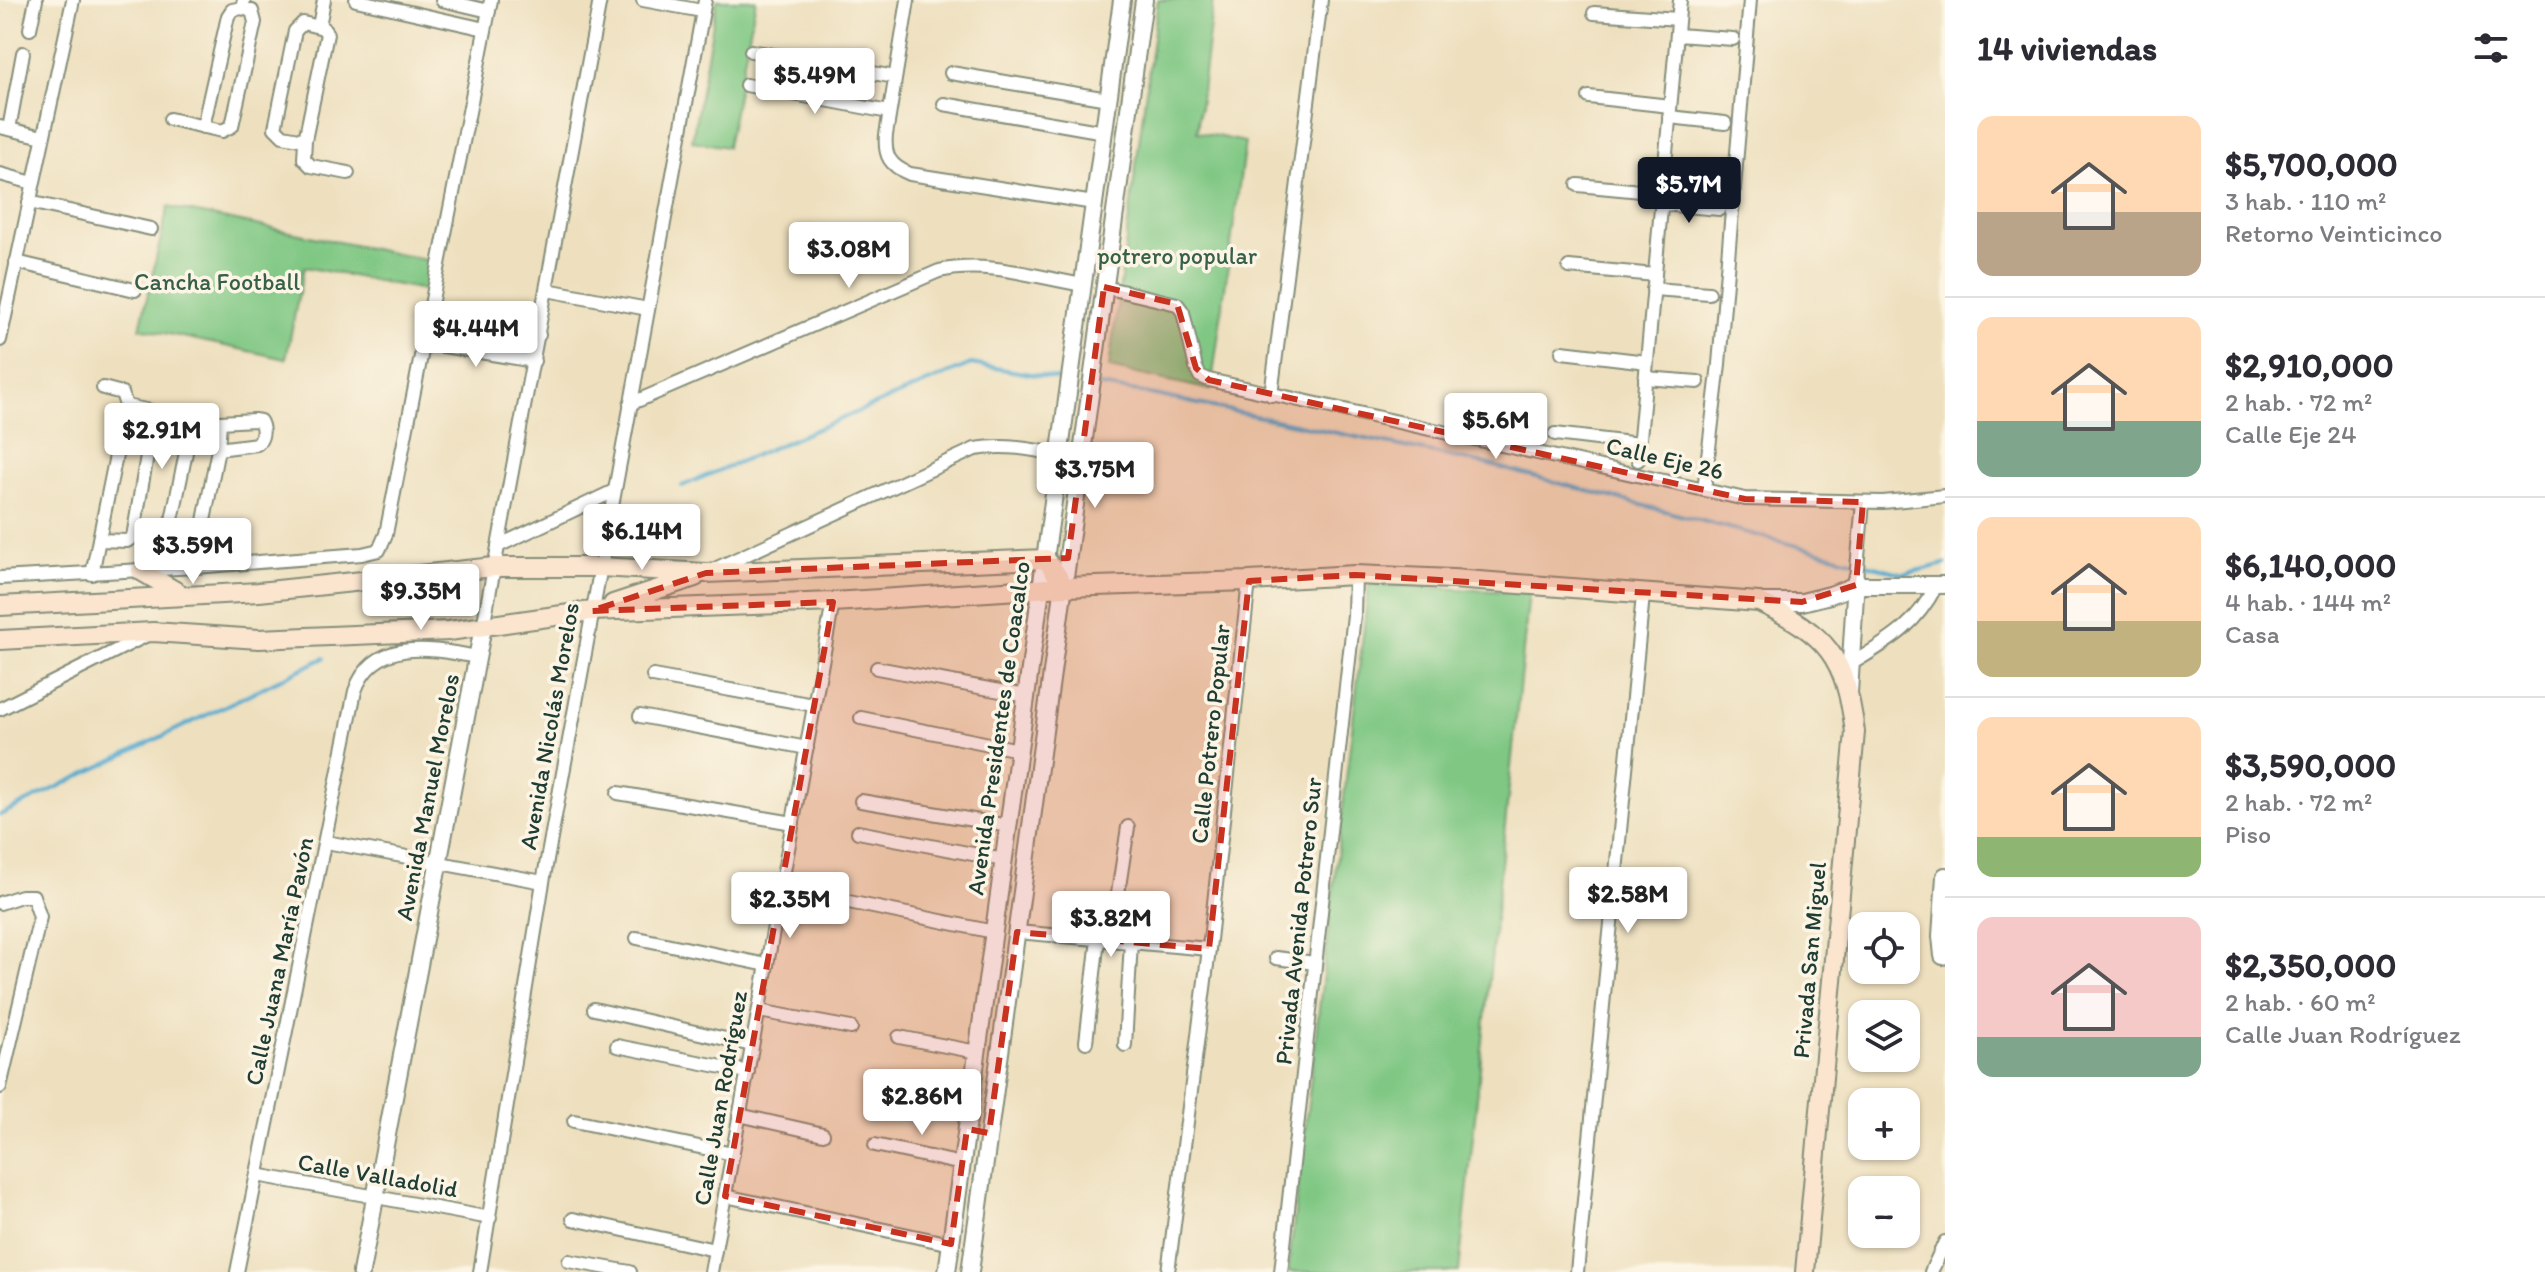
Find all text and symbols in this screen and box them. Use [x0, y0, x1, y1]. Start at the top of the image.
icon: filters [2469, 26, 2513, 70]
text: 14 viviendas [1977, 28, 2157, 69]
pin: $5.49M [750, 48, 880, 116]
text: $5.49M [774, 58, 856, 90]
text: $5,700,000 [2225, 144, 2398, 185]
icon: home [2041, 148, 2137, 244]
pin: $5.7M [1633, 157, 1745, 225]
text: $5.7M [1656, 167, 1722, 199]
text: 3 hab. · 110 m² [2225, 185, 2386, 217]
text: Retorno Veinticinco [2225, 217, 2442, 249]
pin: $3.08M [784, 222, 914, 290]
text: $3.08M [807, 232, 891, 264]
park label: potrero popular [1097, 241, 1257, 270]
park label: Cancha Football [134, 267, 300, 296]
pin: $4.44M [411, 301, 541, 369]
text: $4.44M [433, 311, 519, 343]
text: $2,910,000 [2225, 345, 2394, 386]
icon: home [2041, 349, 2137, 445]
text: 2 hab. · 72 m² [2225, 386, 2372, 418]
pin: $5.6M [1440, 393, 1552, 461]
pin: $2.91M [97, 403, 227, 471]
text: $5.6M [1462, 403, 1530, 435]
text: $2.91M [122, 413, 202, 445]
text: Calle Eje 24 [2225, 418, 2357, 450]
street label: Calle Eje 26 [1603, 430, 1727, 486]
pin: $3.75M [1030, 442, 1160, 510]
text: $3.75M [1055, 452, 1135, 484]
pin: $6.14M [577, 504, 707, 572]
text: $6.14M [601, 514, 683, 546]
pin: $3.59M [128, 518, 258, 586]
text: $3.59M [152, 528, 234, 560]
text: $6,140,000 [2225, 545, 2396, 586]
icon: home [2041, 549, 2137, 645]
street label: Avenida Presidentes de Coacalco [960, 559, 1036, 897]
pin: $9.35M [356, 564, 486, 632]
text: $9.35M [380, 574, 462, 606]
text: 4 hab. · 144 m² [2225, 586, 2391, 618]
street label: Avenida Nicolás Morelos [513, 600, 585, 852]
text: Casa [2225, 618, 2280, 650]
street label: Calle Potrero Popular [1184, 623, 1236, 845]
street label: Avenida Manuel Morelos [389, 671, 465, 923]
text: $3,590,000 [2225, 745, 2396, 786]
icon: home [2041, 749, 2137, 845]
street label: Privada Avenida Potrero Sur [1268, 775, 1328, 1066]
text: 2 hab. · 72 m² [2225, 786, 2372, 818]
text: Piso [2225, 818, 2271, 850]
street label: Calle Juana María Pavón [238, 834, 320, 1088]
street label: Privada San Miguel [1786, 860, 1832, 1060]
pin: $2.58M [1563, 867, 1693, 935]
pin: $2.35M [725, 872, 855, 940]
text: $2.58M [1587, 877, 1669, 909]
text: $2.35M [749, 882, 831, 914]
pin: $3.82M [1046, 891, 1176, 959]
text: $3.82M [1070, 901, 1152, 933]
map controls [1848, 912, 1920, 1248]
button: locate [1848, 912, 1920, 984]
text: $2,350,000 [2225, 945, 2396, 986]
icon: home [2041, 949, 2137, 1045]
text: 2 hab. · 60 m² [2225, 986, 2376, 1018]
street label: Calle Juan Rodríguez [687, 988, 753, 1208]
button: layers [1848, 1000, 1920, 1072]
text: Calle Juan Rodríguez [2225, 1018, 2461, 1050]
pin: $2.86M [857, 1069, 987, 1137]
text: $2.86M [881, 1079, 963, 1111]
button: + [1848, 1088, 1920, 1160]
street label: Calle Valladolid [296, 1147, 460, 1203]
button: − [1848, 1176, 1920, 1248]

